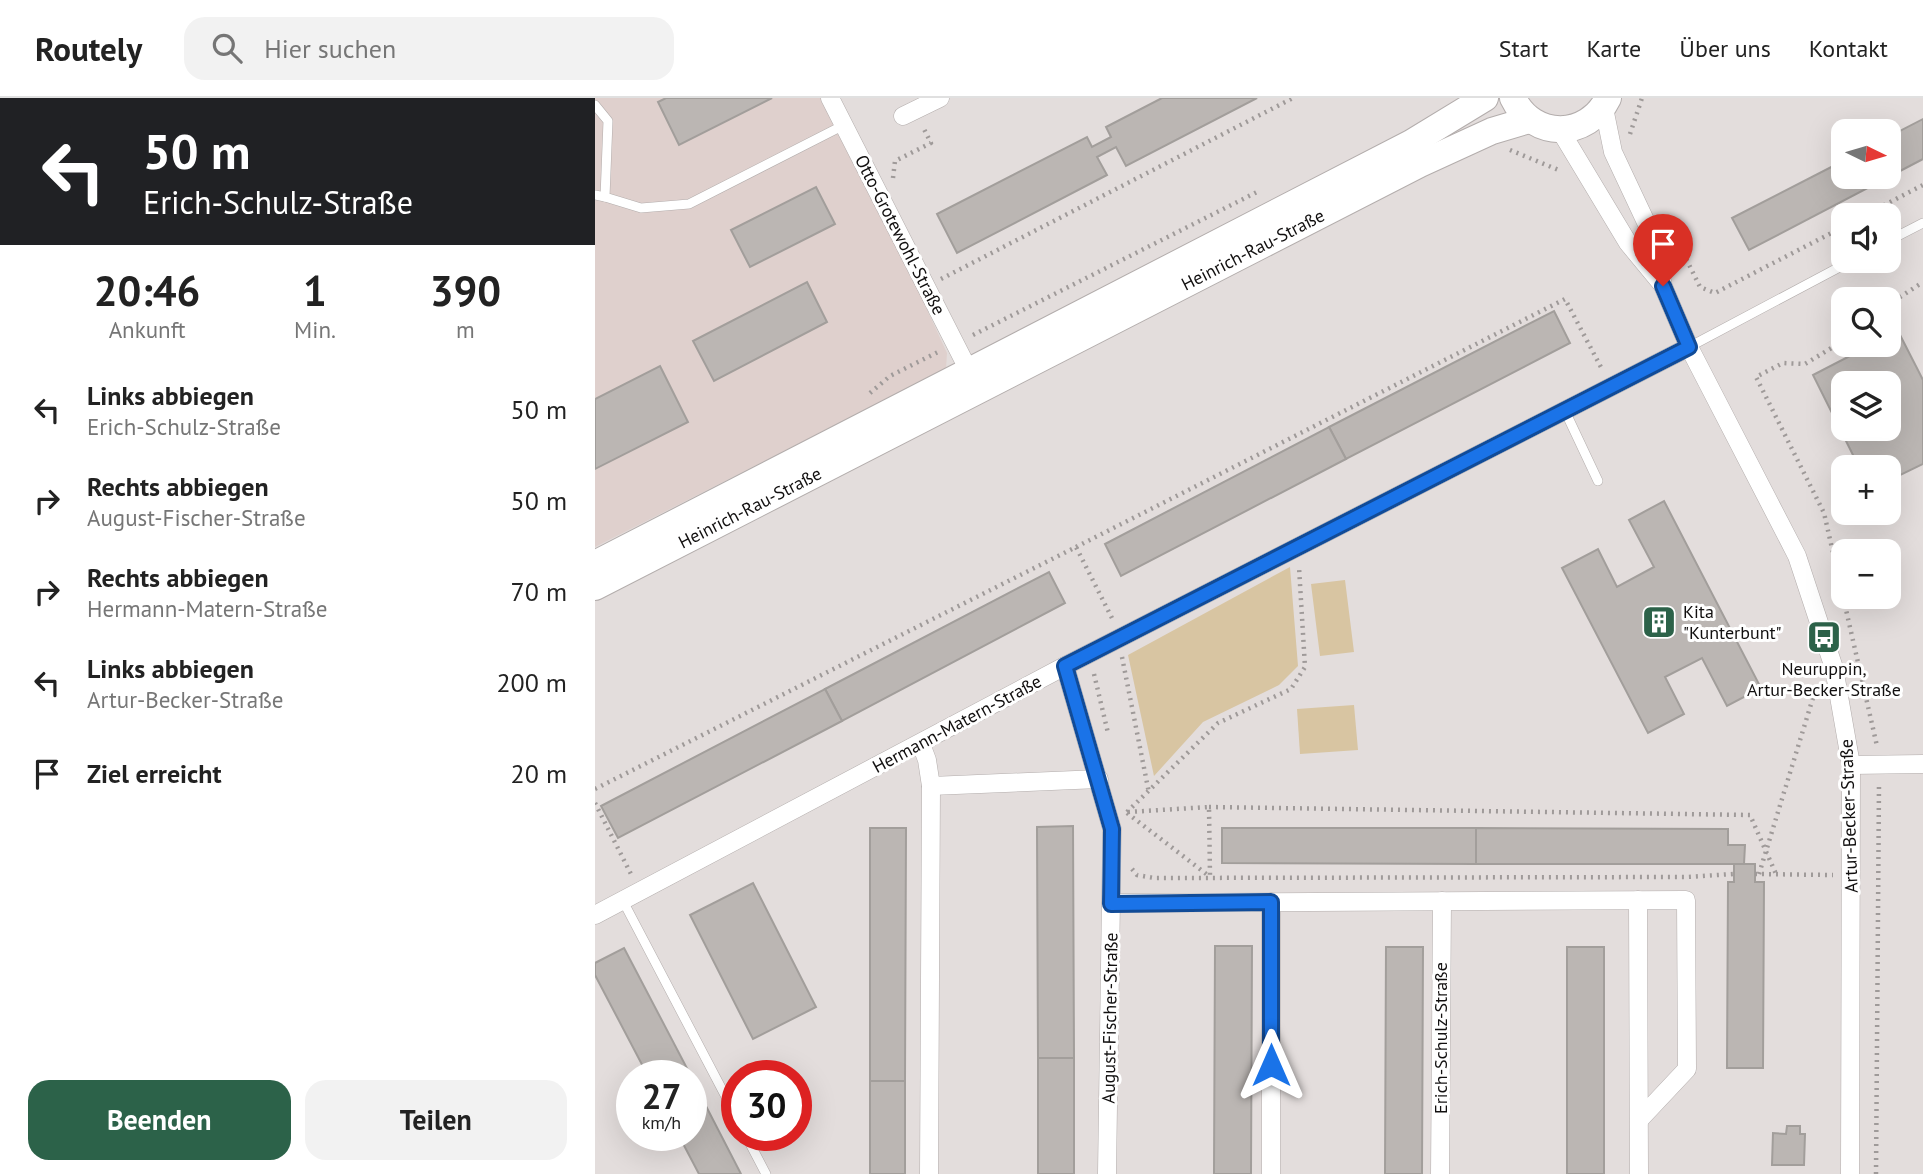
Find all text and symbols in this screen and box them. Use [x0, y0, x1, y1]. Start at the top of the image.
search box [184, 17, 674, 80]
text: Routely [35, 27, 142, 70]
icon: search [208, 29, 246, 67]
text: Hier suchen [264, 32, 396, 65]
text: Start [1499, 33, 1548, 64]
text: Karte [1586, 33, 1641, 64]
text: Über uns [1679, 33, 1771, 64]
text: Kontakt [1809, 33, 1888, 64]
text: 50 m [143, 119, 250, 183]
north arrow [1831, 119, 1901, 189]
map controls [1831, 119, 1901, 609]
icon: left [28, 126, 119, 217]
street label: Otto-Grotewohl-Straße [850, 151, 951, 319]
text: Erich-Schulz-Straße [143, 181, 413, 223]
button: sound [1831, 203, 1901, 273]
street label: Heinrich-Rau-Straße [1177, 204, 1328, 296]
pin [1633, 214, 1693, 286]
icon: arrive [1644, 225, 1682, 263]
text: 20:46 [94, 263, 200, 318]
text: 1 [303, 263, 327, 318]
text: 390 [430, 263, 501, 318]
button: search [1831, 287, 1901, 357]
text: Ankunft [109, 315, 185, 344]
text: Min. [294, 315, 336, 344]
text: m [456, 315, 475, 344]
button: layers [1831, 371, 1901, 441]
text: Links abbiegen [87, 379, 254, 412]
icon: left [28, 391, 66, 429]
text: 50 m [511, 393, 567, 426]
text: Erich-Schulz-Straße [87, 412, 281, 441]
button: + [1831, 455, 1901, 525]
street label: Heinrich-Rau-Straße [674, 462, 825, 554]
text: Rechts abbiegen [87, 470, 269, 503]
icon: right [28, 482, 66, 520]
text: 50 m [511, 484, 567, 517]
text: August-Fischer-Straße [87, 503, 306, 532]
button: − [1831, 539, 1901, 609]
text: Rechts abbiegen [87, 561, 269, 594]
icon: right [28, 573, 66, 611]
text: 70 m [511, 575, 567, 608]
text: Hermann-Matern-Straße [87, 594, 328, 623]
place label: Kita "Kunterbunt" [1683, 600, 1782, 644]
building icon: Kita "Kunterbunt" [1640, 603, 1678, 641]
bus stop icon: Neuruppin, Artur-Becker-Straße [1805, 618, 1843, 656]
text: Links abbiegen [87, 652, 254, 685]
place label: Neuruppin, Artur-Becker-Straße [1747, 657, 1901, 701]
icon: left [28, 664, 66, 702]
text: 200 m [496, 666, 567, 699]
street label: Hermann-Matern-Straße [868, 669, 1045, 778]
text: Artur-Becker-Straße [87, 685, 284, 714]
street label: Artur-Becker-Straße [1834, 739, 1863, 893]
icon: arrive [28, 755, 66, 793]
text: Ziel erreicht [87, 757, 222, 790]
text: 20 m [511, 757, 567, 790]
street label: August-Fischer-Straße [1097, 932, 1122, 1104]
street label: Erich-Schulz-Straße [1429, 962, 1452, 1114]
position arrow [1234, 1028, 1308, 1102]
speed limit sign: 30 [721, 1060, 812, 1151]
text: 27 [642, 1073, 681, 1119]
button: Beenden [28, 1080, 291, 1160]
button: Teilen [305, 1080, 567, 1160]
text: km/h [642, 1111, 681, 1134]

